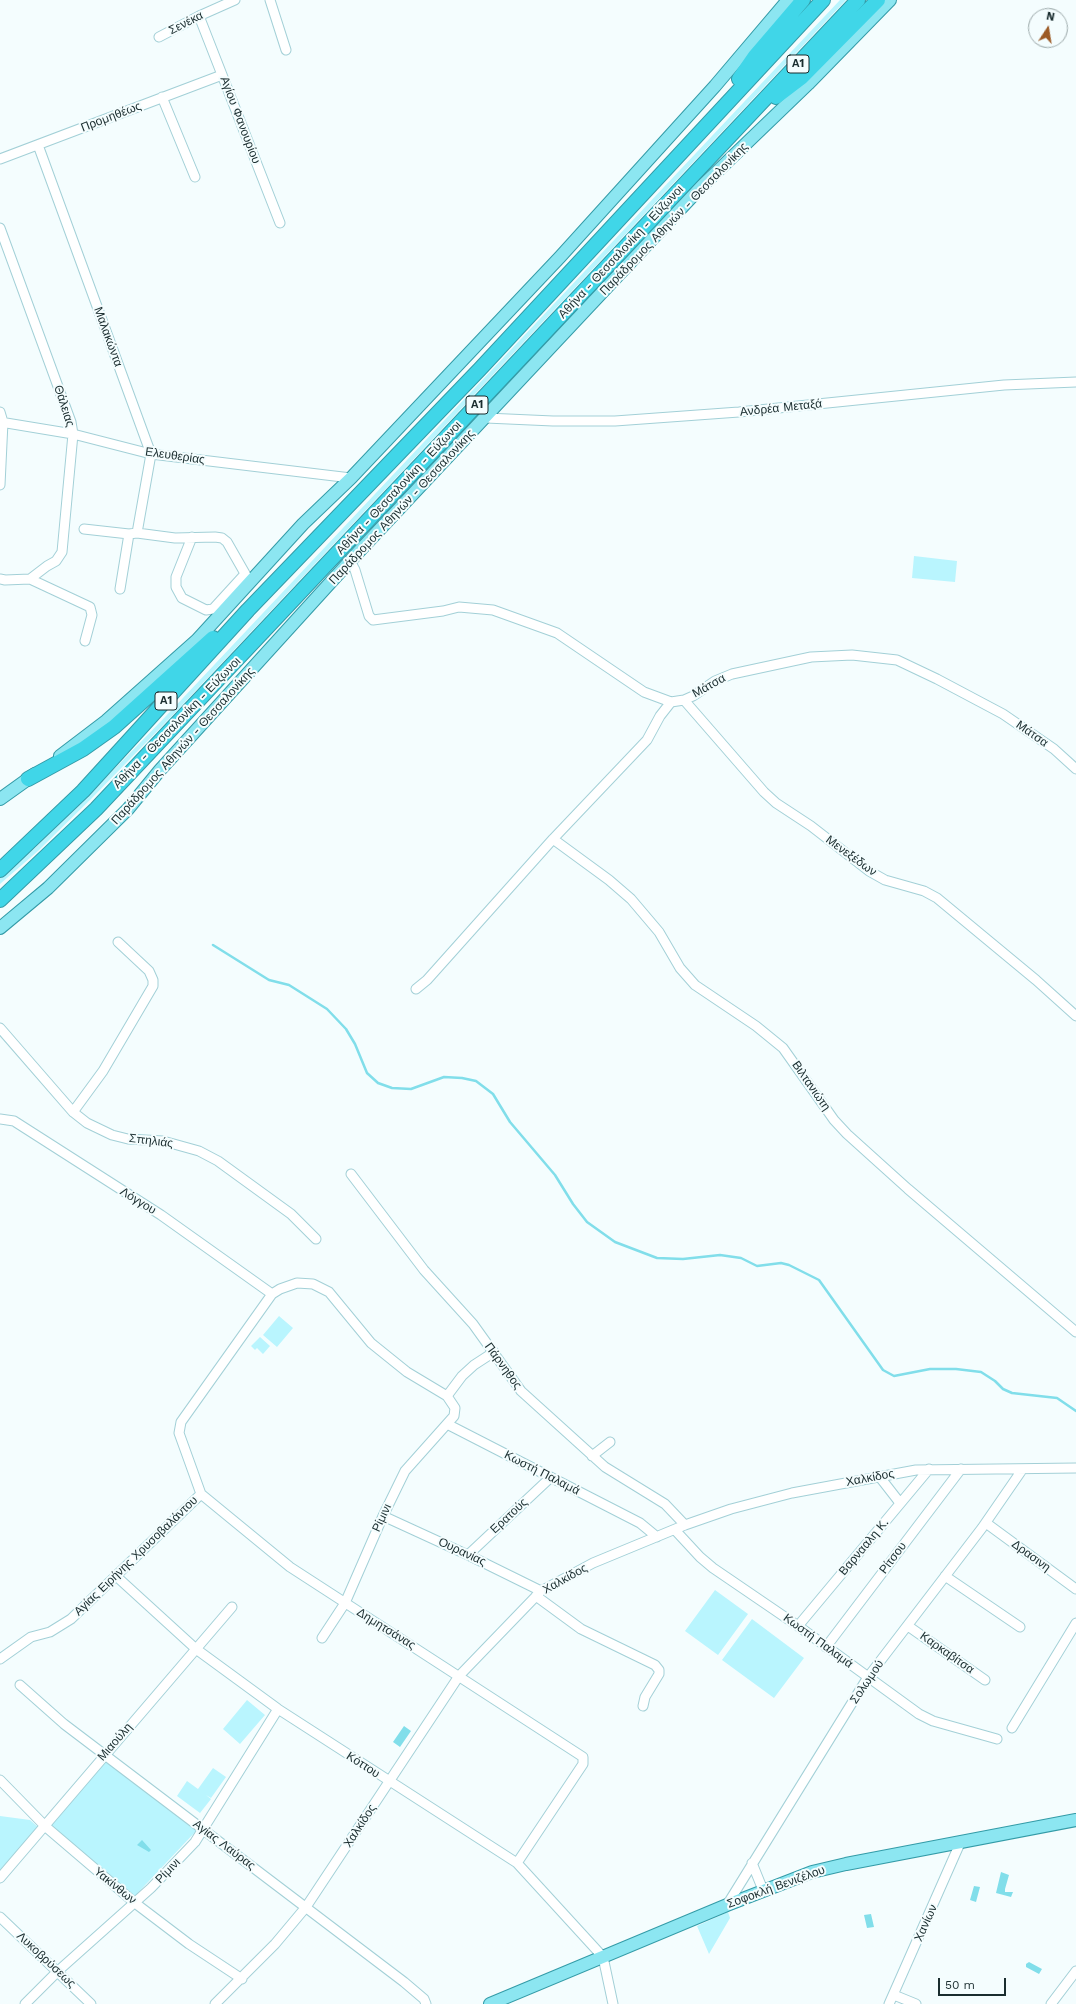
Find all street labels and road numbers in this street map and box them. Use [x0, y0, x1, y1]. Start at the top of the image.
street label: Σενέκα [166, 8, 206, 38]
road number: Α1 [787, 55, 809, 73]
street label: Αγίου Φανουρίου [217, 74, 263, 166]
street label: Προμηθέως [79, 99, 143, 135]
street label: Παράδρομος Αθηνών - Θεσσαλονίκης [597, 140, 751, 298]
street label: Αθήνα - Θεσσαλονίκη - Εύζωνοι [555, 182, 687, 322]
street label: Μαλακώντα [91, 305, 125, 369]
street label: Θάλειας [51, 383, 77, 429]
road number: Α1 [466, 396, 488, 414]
street label: Ανδρέα Μεταξά [739, 397, 823, 419]
street label: Αθήνα - Θεσσαλονίκη - Εύζωνοι [333, 418, 465, 558]
street label: Παράδρομος Αθηνών - Θεσσαλονίκης [326, 427, 478, 587]
street label: Ελευθερίας [144, 445, 206, 467]
street label: Αθήνα - Θεσσαλονίκη - Εύζωνοι [110, 654, 244, 792]
street label: Παράδρομος Αθηνών - Θεσσαλονίκης [109, 664, 257, 828]
street label: Μάτσα [690, 671, 728, 701]
road number: Α1 [155, 692, 177, 710]
street label: Μάτσα [1013, 718, 1051, 750]
street label: Μενεξέδων [823, 833, 879, 879]
street label: Βιλτανιώτη [789, 1058, 833, 1114]
street label: Σπηλιάς [128, 1131, 174, 1151]
street label: Λόγγου [117, 1184, 159, 1218]
street label: Πάρνηθος [481, 1340, 525, 1392]
street label: Κωστή Παλαμά [502, 1448, 582, 1498]
street label: Χαλκίδος [845, 1466, 895, 1490]
street label: Αγίας Ειρήνης Χρυσοβαλάντου [71, 1493, 201, 1619]
street label: Ερατούς [488, 1495, 530, 1537]
street label: Ρίμινι [369, 1502, 395, 1534]
street label: Βαρνααλη Κ. [836, 1516, 892, 1578]
street label: Ουρανίας [436, 1535, 488, 1569]
street label: Δρασινη [1009, 1537, 1053, 1575]
street label: Ρίτσου [876, 1539, 910, 1577]
street label: Χαλκίδος [540, 1561, 590, 1597]
street label: Δημητσάνας [354, 1605, 418, 1653]
street label: Κωστή Παλαμά [780, 1611, 856, 1671]
street label: Καρκαβίτσα [917, 1629, 977, 1677]
street label: Σολωμού [847, 1657, 887, 1707]
street label: Μιαούλη [95, 1720, 135, 1764]
street label: Κόττου [344, 1749, 382, 1781]
street label: Χαλκίδος [341, 1802, 379, 1850]
street label: Αγίας Λαύρας [190, 1817, 258, 1873]
street label: Ρίμινι [153, 1855, 183, 1887]
street label: Σοφοκλή Βενιζέλου [725, 1863, 827, 1911]
street label: Υακίνθων [91, 1864, 139, 1908]
street label: Χανίων [911, 1902, 941, 1944]
street label: Λυκοβρύσεως [14, 1929, 78, 1991]

